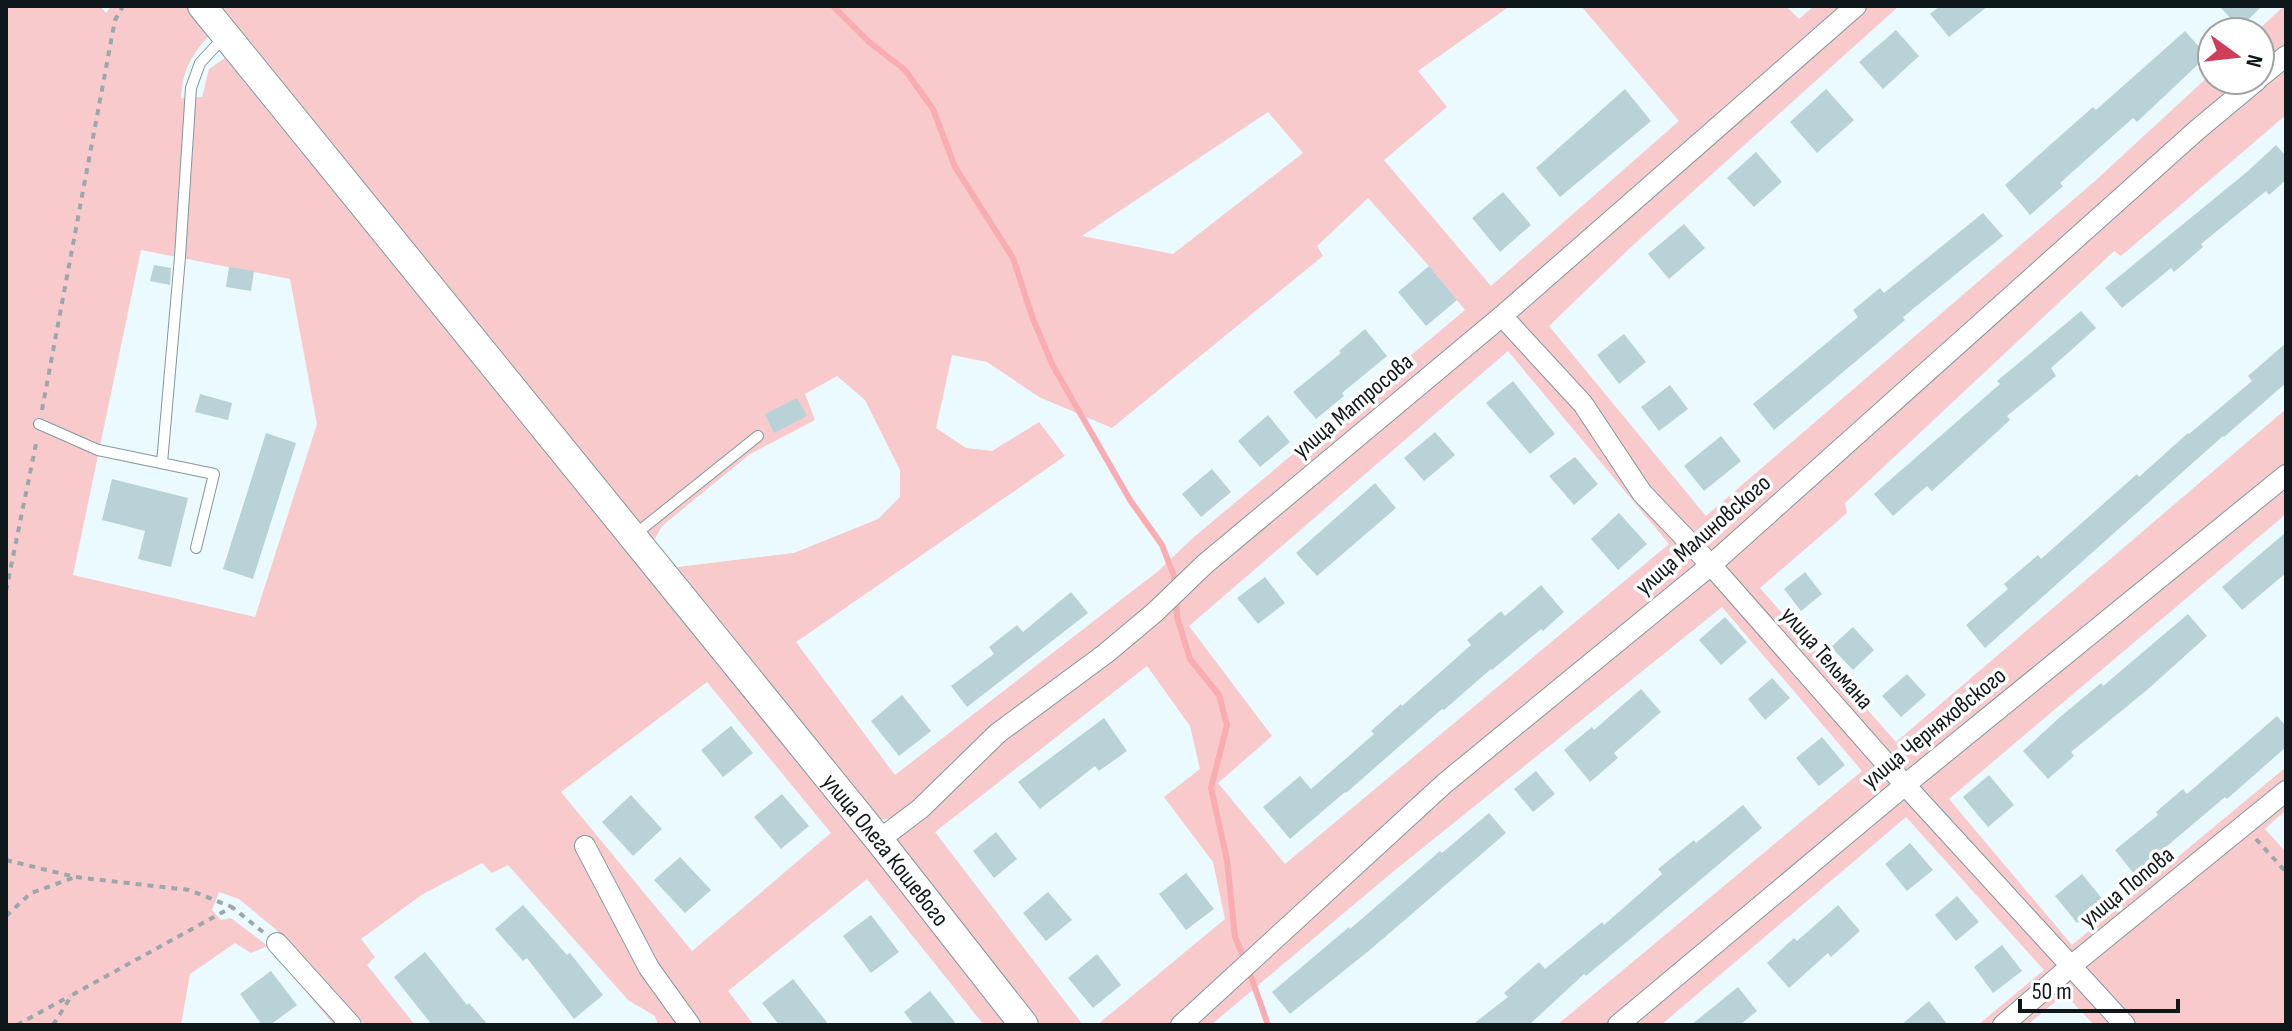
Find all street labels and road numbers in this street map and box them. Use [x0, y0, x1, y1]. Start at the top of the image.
street label: улица Матросова [1287, 347, 1419, 465]
street label: улица Малиновского [1629, 468, 1777, 602]
street label: улица Тельмана [1775, 601, 1879, 715]
street label: улица Черняховского [1856, 661, 2012, 795]
street label: улица Олега Кошевого [816, 768, 955, 932]
street label: улица Попова [2074, 840, 2180, 934]

